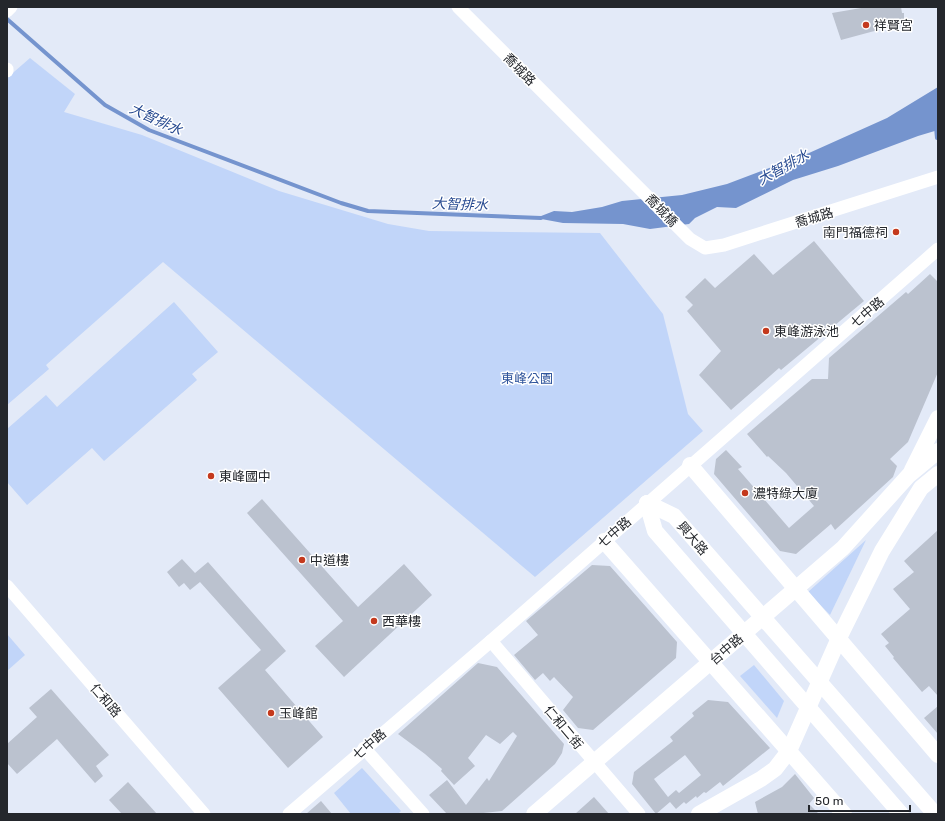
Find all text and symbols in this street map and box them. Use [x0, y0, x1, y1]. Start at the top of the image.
place label: 祥賢宮 [874, 18, 913, 33]
marker: 祥賢宮 [861, 20, 871, 30]
street label: 喬城路 [501, 50, 539, 88]
water label: 大智排水 [127, 100, 186, 139]
water label: 大智排水 [755, 146, 813, 188]
street label: 喬城橋 [643, 191, 681, 230]
water label: 大智排水 [432, 195, 489, 214]
street label: 喬城路 [793, 205, 835, 230]
place label: 南門福德祠 [823, 225, 888, 240]
marker: 南門福德祠 [891, 227, 901, 237]
street label: 七中路 [848, 294, 887, 331]
place label: 東峰游泳池 [774, 324, 839, 339]
marker: 東峰游泳池 [761, 326, 771, 336]
park label: 東峰公園 [501, 371, 553, 386]
place label: 東峰國中 [219, 469, 271, 484]
marker: 東峰國中 [206, 471, 216, 481]
place label: 濃特綠大廈 [753, 486, 818, 501]
marker: 濃特綠大廈 [740, 488, 750, 498]
street label: 七中路 [595, 514, 634, 551]
street label: 興大路 [674, 519, 711, 558]
place label: 中道樓 [310, 553, 349, 568]
marker: 中道樓 [297, 555, 307, 565]
place label: 西華樓 [382, 614, 421, 629]
marker: 西華樓 [369, 616, 379, 626]
street label: 台中路 [707, 631, 746, 668]
street label: 仁和路 [87, 681, 124, 720]
street label: 仁和二街 [541, 703, 586, 752]
place label: 玉峰館 [279, 706, 318, 721]
marker: 玉峰館 [266, 708, 276, 718]
street label: 七中路 [350, 726, 389, 763]
scale bar [809, 787, 910, 813]
text: 50 m [815, 794, 843, 808]

